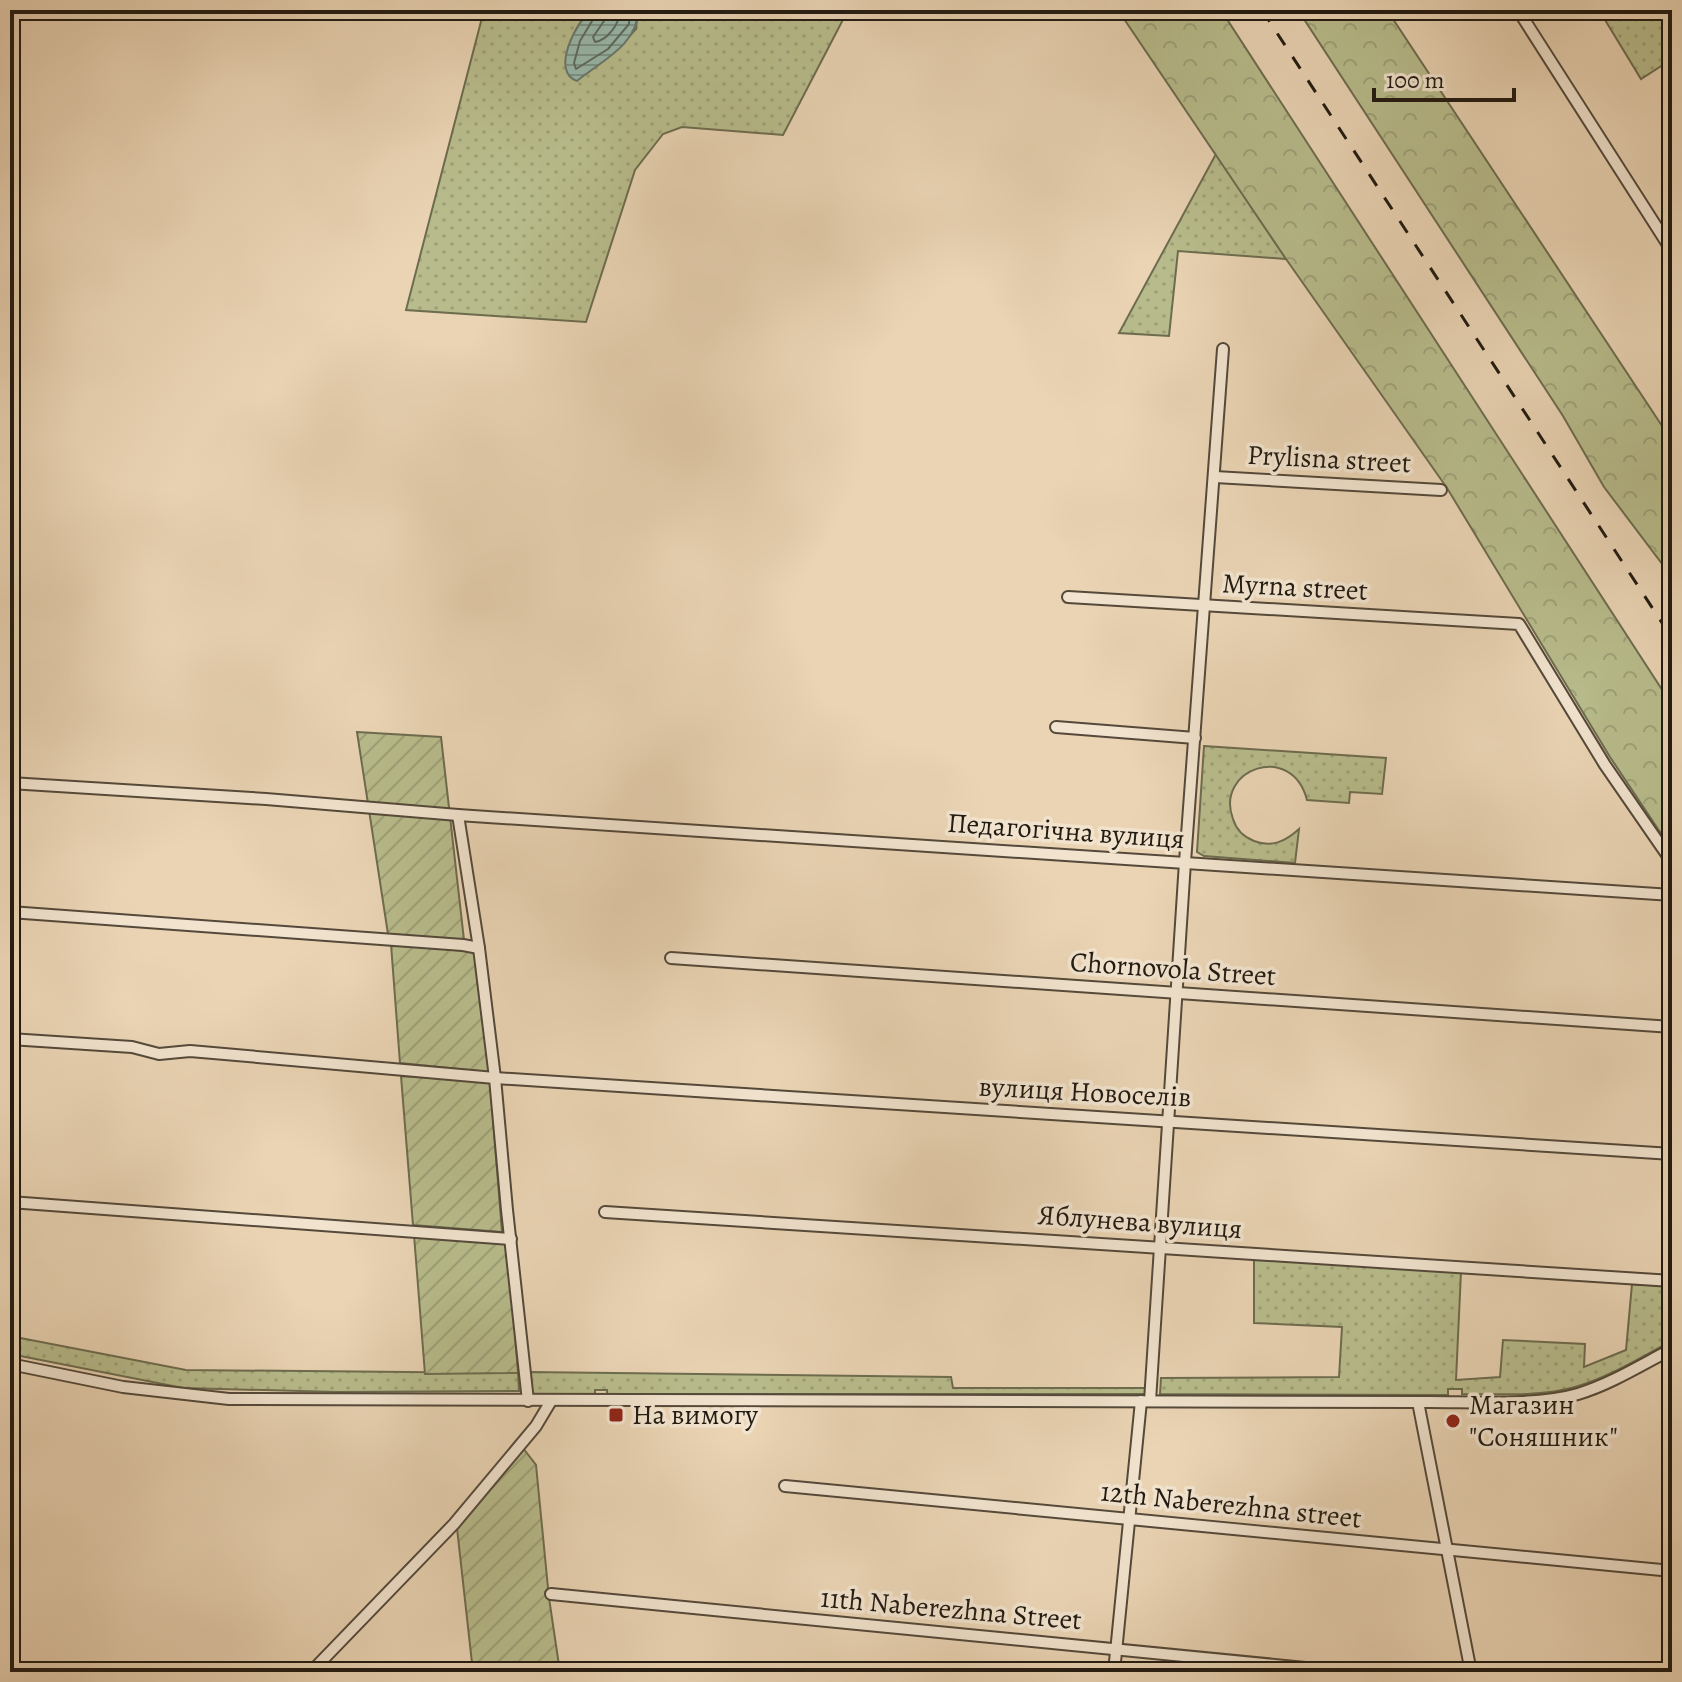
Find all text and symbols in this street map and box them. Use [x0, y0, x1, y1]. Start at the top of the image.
scale bar [1374, 52, 1514, 102]
text: 100 m [1386, 64, 1445, 96]
street label: Prylisna street [1246, 436, 1412, 482]
street label: Myrna street [1221, 564, 1369, 610]
street label: Педагогічна вулиця [946, 804, 1186, 858]
street label: Chornovola Street [1069, 943, 1277, 995]
street label: вулиця Новоселів [978, 1067, 1192, 1117]
street label: Яблунева вулиця [1037, 1196, 1243, 1248]
place label: Магазин "Соняшник" [1469, 1386, 1618, 1456]
place label: На вимогу [632, 1396, 758, 1434]
marker: На вимогу [607, 1406, 625, 1424]
marker: Магазин "Соняшник" [1444, 1412, 1462, 1430]
street label: 12th Naberezhna street [1099, 1472, 1363, 1538]
street label: 11th Naberezhna Street [819, 1579, 1083, 1639]

